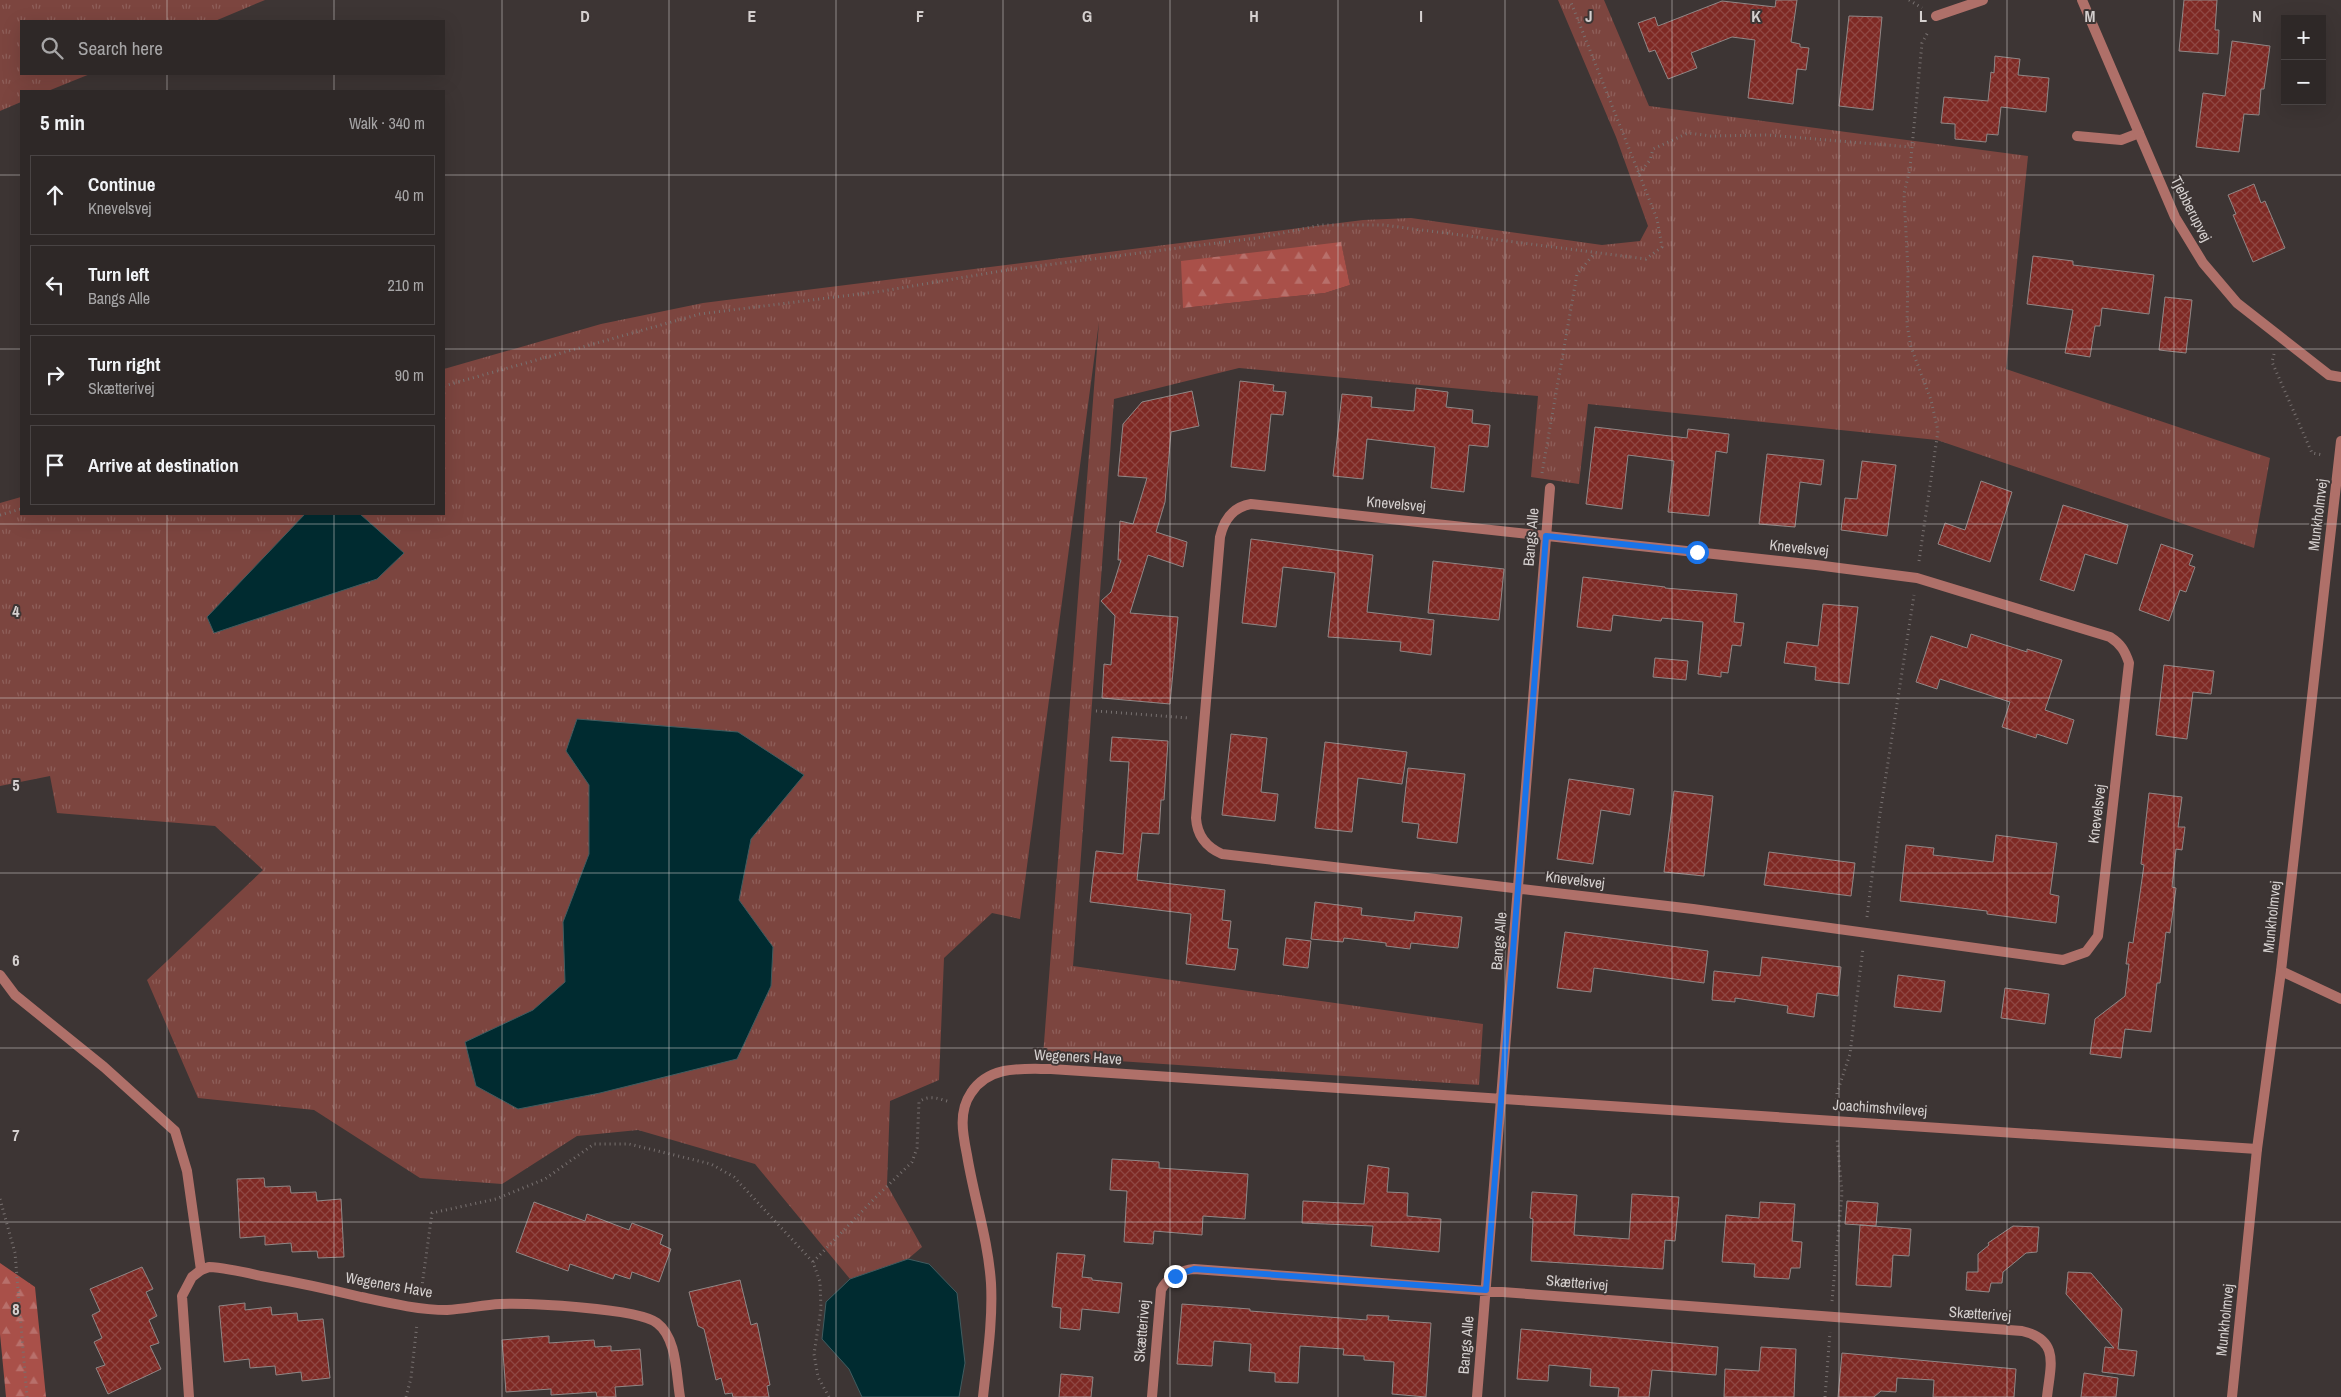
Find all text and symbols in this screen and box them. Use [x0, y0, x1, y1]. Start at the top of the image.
text: D [580, 5, 590, 27]
text: E [748, 5, 757, 27]
text: F [916, 5, 924, 27]
text: G [1082, 5, 1092, 27]
text: H [1249, 5, 1259, 27]
text: I [1419, 5, 1423, 27]
text: J [1585, 5, 1593, 27]
text: K [1751, 5, 1761, 27]
text: L [1919, 5, 1927, 27]
text: M [2085, 5, 2096, 27]
text: N [2252, 5, 2262, 27]
map controls [2281, 15, 2326, 105]
button: + [2281, 15, 2326, 60]
search box [20, 20, 445, 75]
icon: search [38, 34, 66, 62]
text: Search here [78, 35, 163, 61]
button: − [2281, 60, 2326, 105]
text: 5 min [40, 108, 85, 137]
text: Walk · 340 m [349, 112, 425, 134]
text: Continue [88, 171, 156, 197]
street label: Tjebberupvej [2166, 172, 2217, 245]
icon: ahead [41, 181, 69, 209]
text: 40 m [395, 184, 424, 206]
text: Knevelsvej [88, 197, 151, 219]
text: Turn left [88, 261, 149, 287]
icon: left [41, 271, 69, 299]
text: 210 m [388, 274, 424, 296]
text: Bangs Alle [88, 287, 150, 309]
text: Turn right [88, 351, 160, 377]
icon: right [41, 361, 69, 389]
text: 90 m [395, 364, 424, 386]
text: Skætterivej [88, 377, 154, 399]
icon: arrive [41, 451, 69, 479]
text: Arrive at destination [88, 452, 239, 478]
street label: Munkholmvej [2303, 478, 2332, 552]
street label: Knevelsvej [1365, 490, 1427, 517]
street label: Bangs Alle [1518, 507, 1544, 567]
street label: Knevelsvej [1768, 534, 1830, 561]
route start [1686, 541, 1709, 564]
text: 4 [12, 600, 20, 622]
text: 5 [12, 774, 20, 796]
street label: Knevelsvej [2082, 783, 2111, 845]
street label: Knevelsvej [1544, 865, 1606, 894]
street label: Munkholmvej [2257, 880, 2286, 954]
street label: Bangs Alle [1486, 911, 1512, 971]
text: 6 [12, 949, 20, 971]
street label: Wegeners Have [1034, 1044, 1123, 1069]
street label: Joachimshvilevej [1832, 1094, 1928, 1121]
text: 7 [12, 1124, 20, 1146]
route end [1164, 1265, 1187, 1288]
street label: Wegeners Have [344, 1267, 434, 1303]
street label: Skætterivej [1545, 1269, 1609, 1296]
street label: Munkholmvej [2210, 1283, 2239, 1357]
text: 8 [12, 1298, 20, 1320]
street label: Skætterivej [1128, 1299, 1155, 1363]
street label: Skætterivej [1948, 1301, 2012, 1326]
street label: Bangs Alle [1453, 1315, 1479, 1375]

